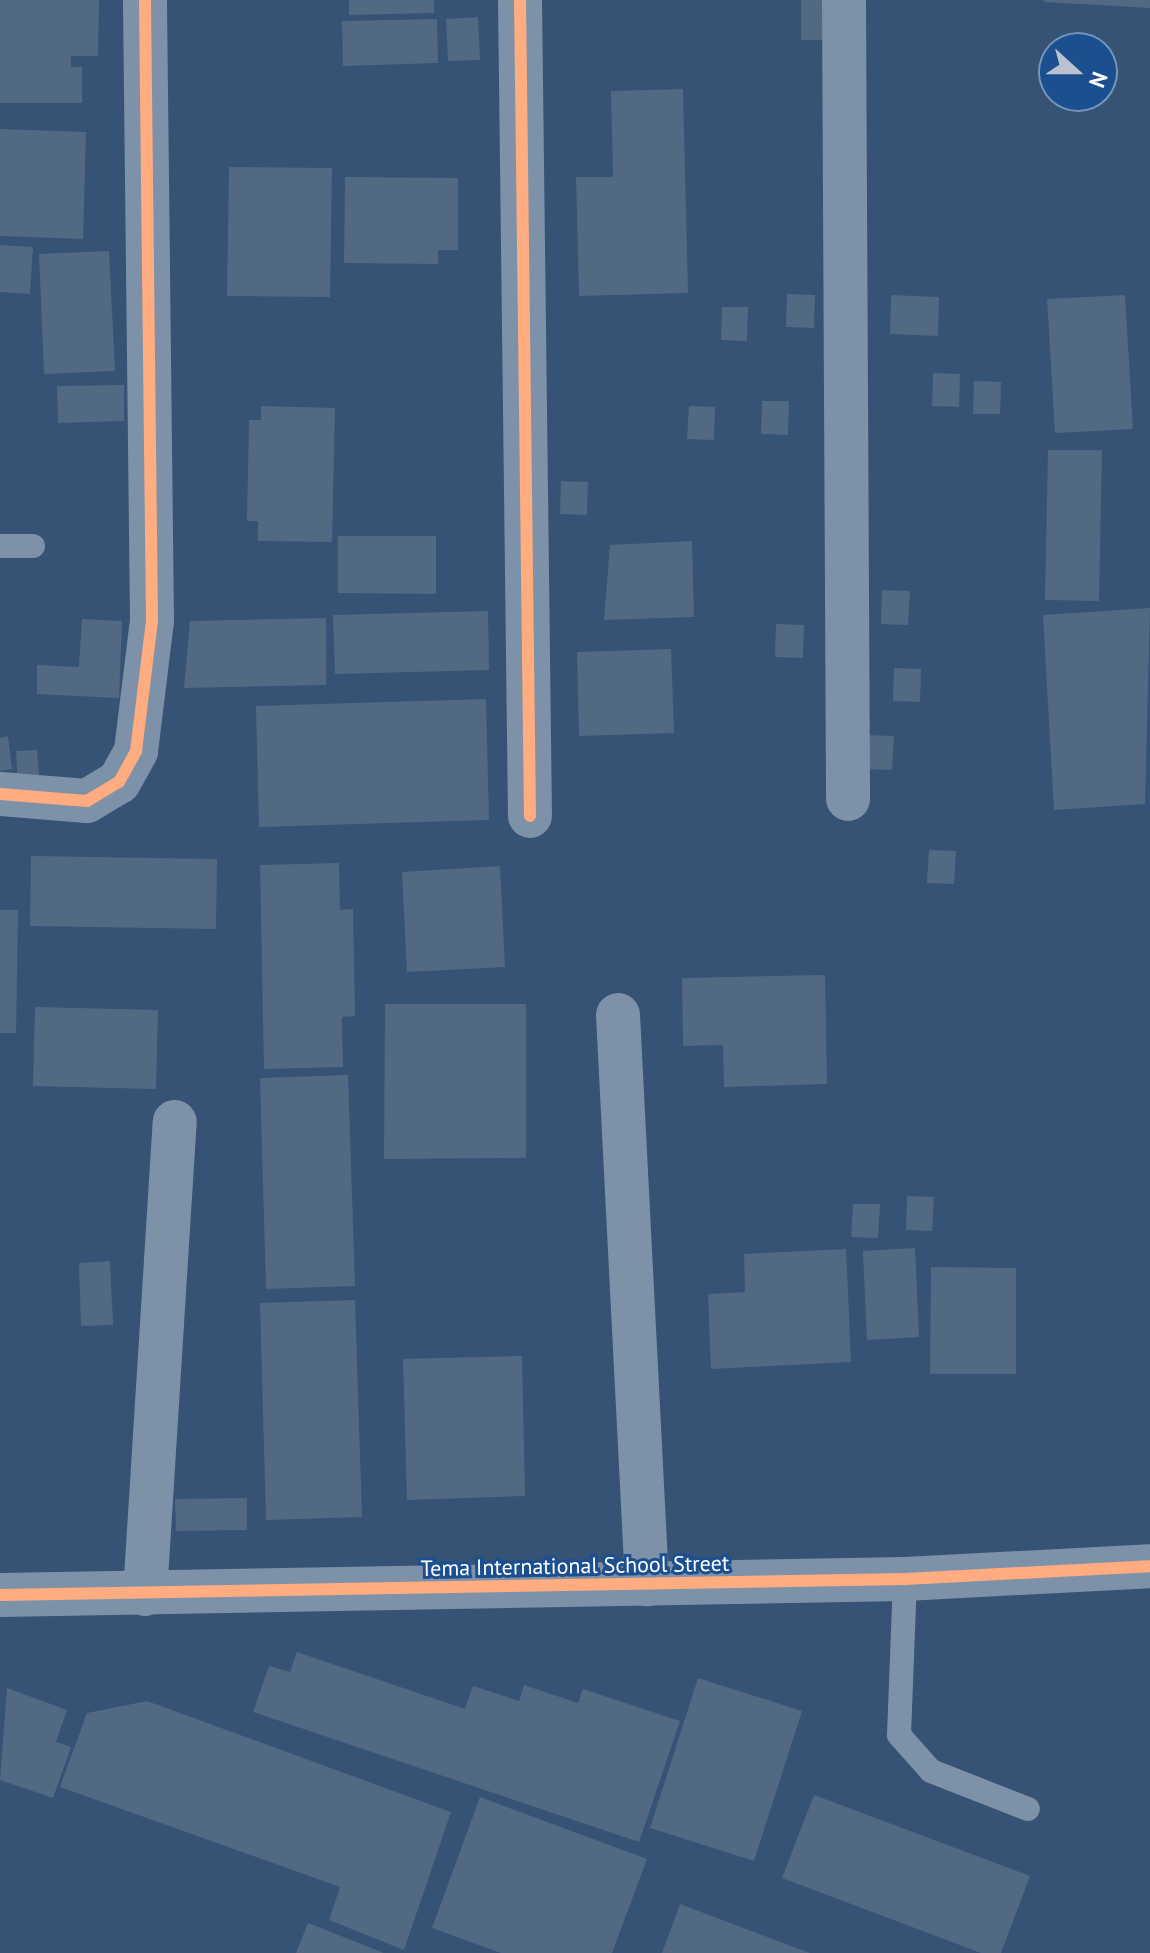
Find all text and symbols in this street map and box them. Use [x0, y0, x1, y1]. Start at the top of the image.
north arrow [1038, 32, 1118, 112]
text: N [1083, 68, 1114, 92]
street label: Tema International School Street [421, 1550, 729, 1582]

